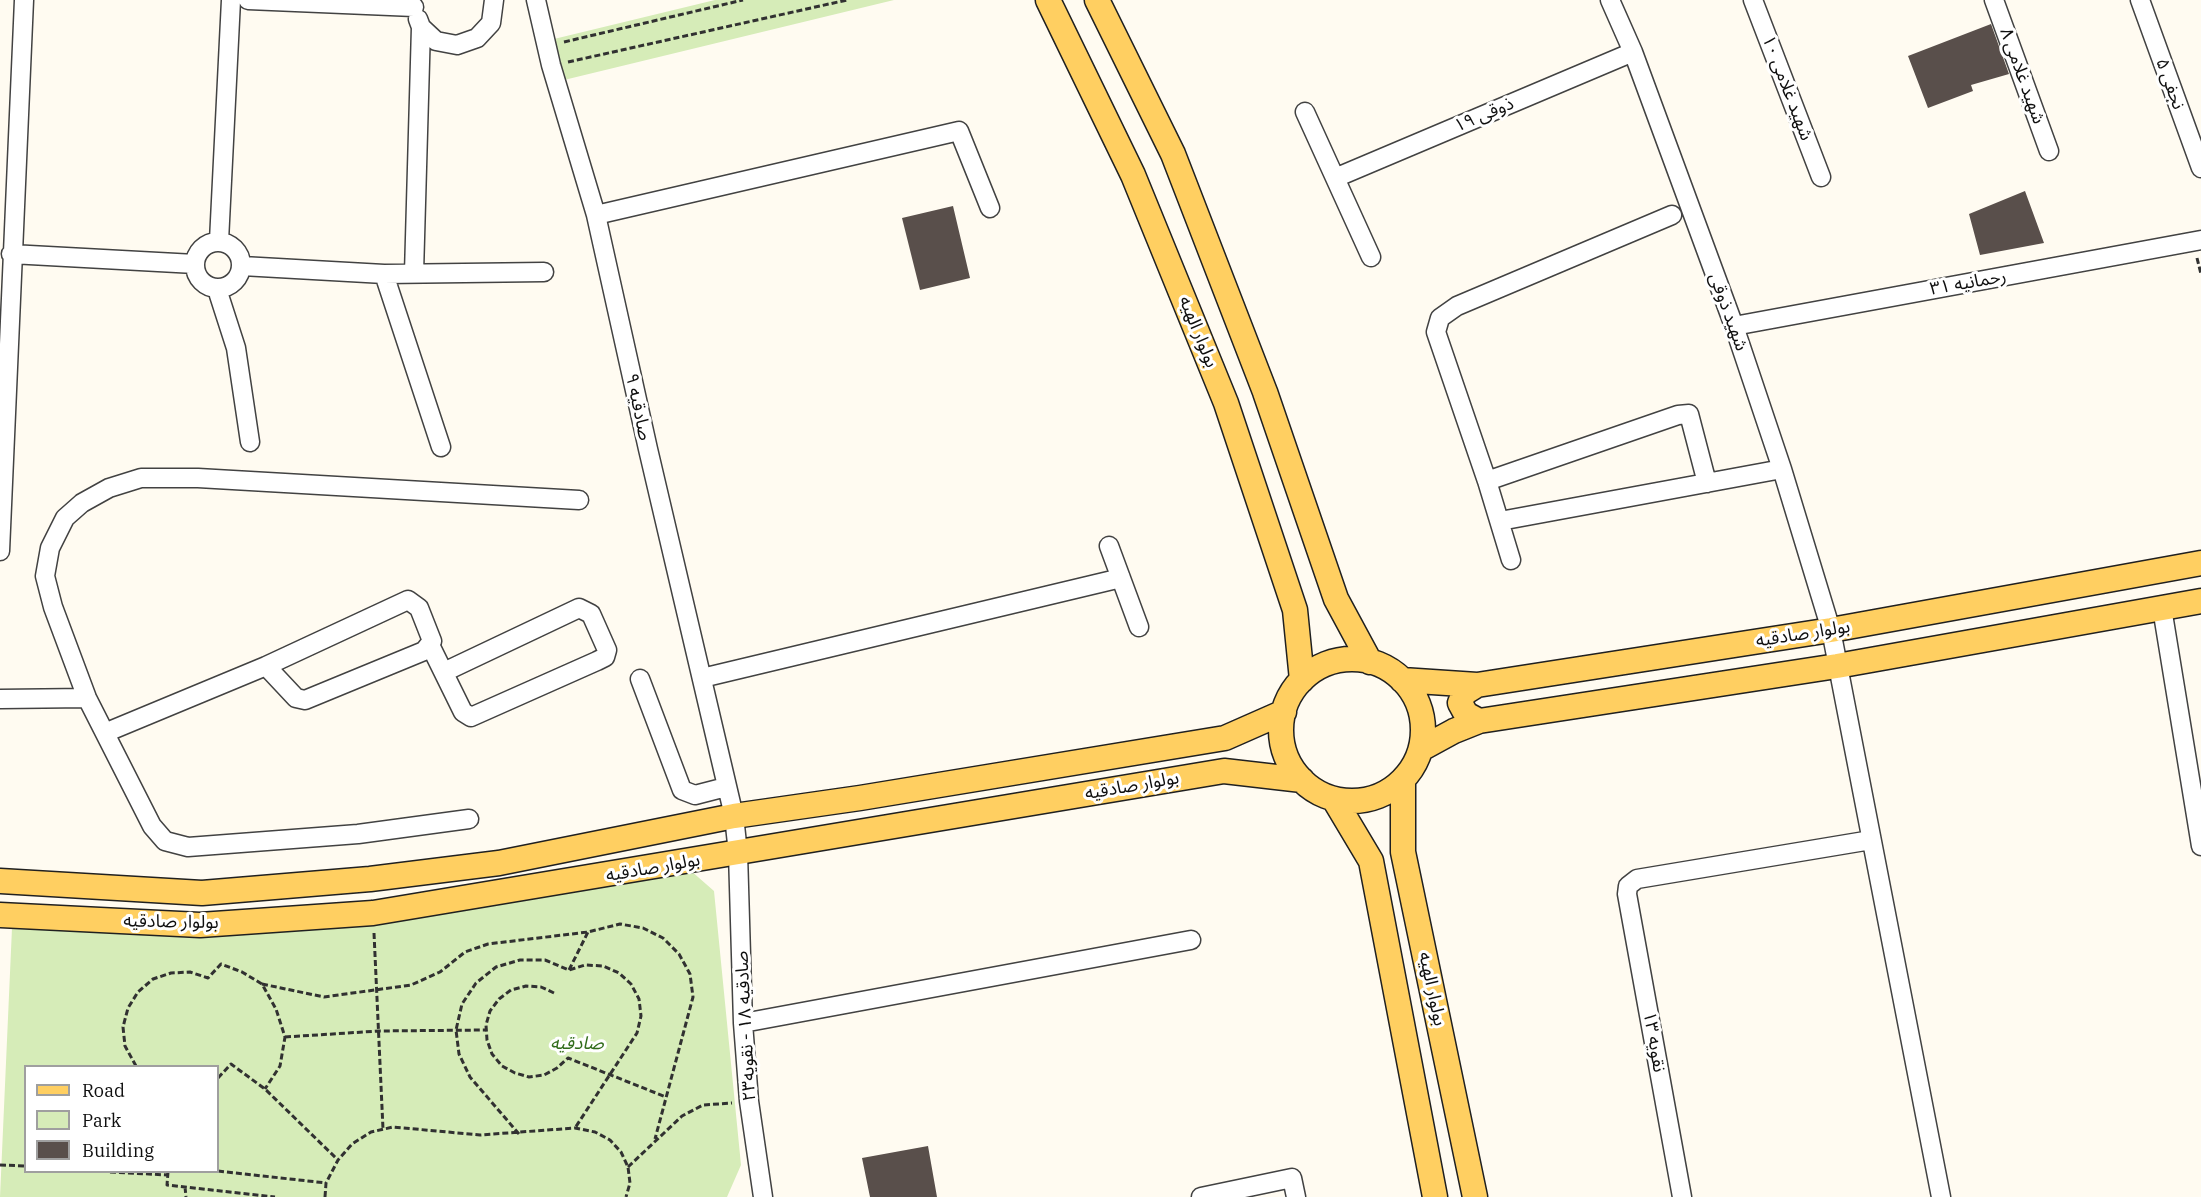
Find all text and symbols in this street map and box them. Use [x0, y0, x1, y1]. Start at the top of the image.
street label: شهید غلامی ۸ [1995, 25, 2049, 127]
street label: شهید غلامی ۱۰ [1757, 32, 1817, 144]
street label: نجفی ۵ [2151, 55, 2189, 113]
street label: ذوقی ۱۹ [1451, 93, 1517, 137]
street label: رحمانیه ۳۱ [1928, 266, 2008, 300]
street label: شهید ذوقی [1704, 270, 1752, 354]
street label: بولوار الهیه [1174, 293, 1222, 371]
street label: صادقیه ۹ [620, 371, 656, 443]
street label: بولوار صادقیه [1754, 616, 1852, 652]
street label: بولوار صادقیه [1083, 767, 1181, 805]
street label: بولوار صادقیه [604, 849, 702, 887]
street label: بولوار صادقیه [123, 910, 219, 934]
street label: صادقیه ۱۸ - نقویه۲۳ [731, 950, 761, 1102]
street label: بولوار الهیه [1414, 950, 1450, 1028]
street label: نقویه ۱۳ [1638, 1010, 1670, 1074]
park label: صادقیه [550, 1033, 604, 1055]
legend [24, 1065, 219, 1173]
text: Road [82, 1079, 125, 1102]
text: Park [82, 1109, 121, 1132]
text: Building [82, 1139, 154, 1162]

